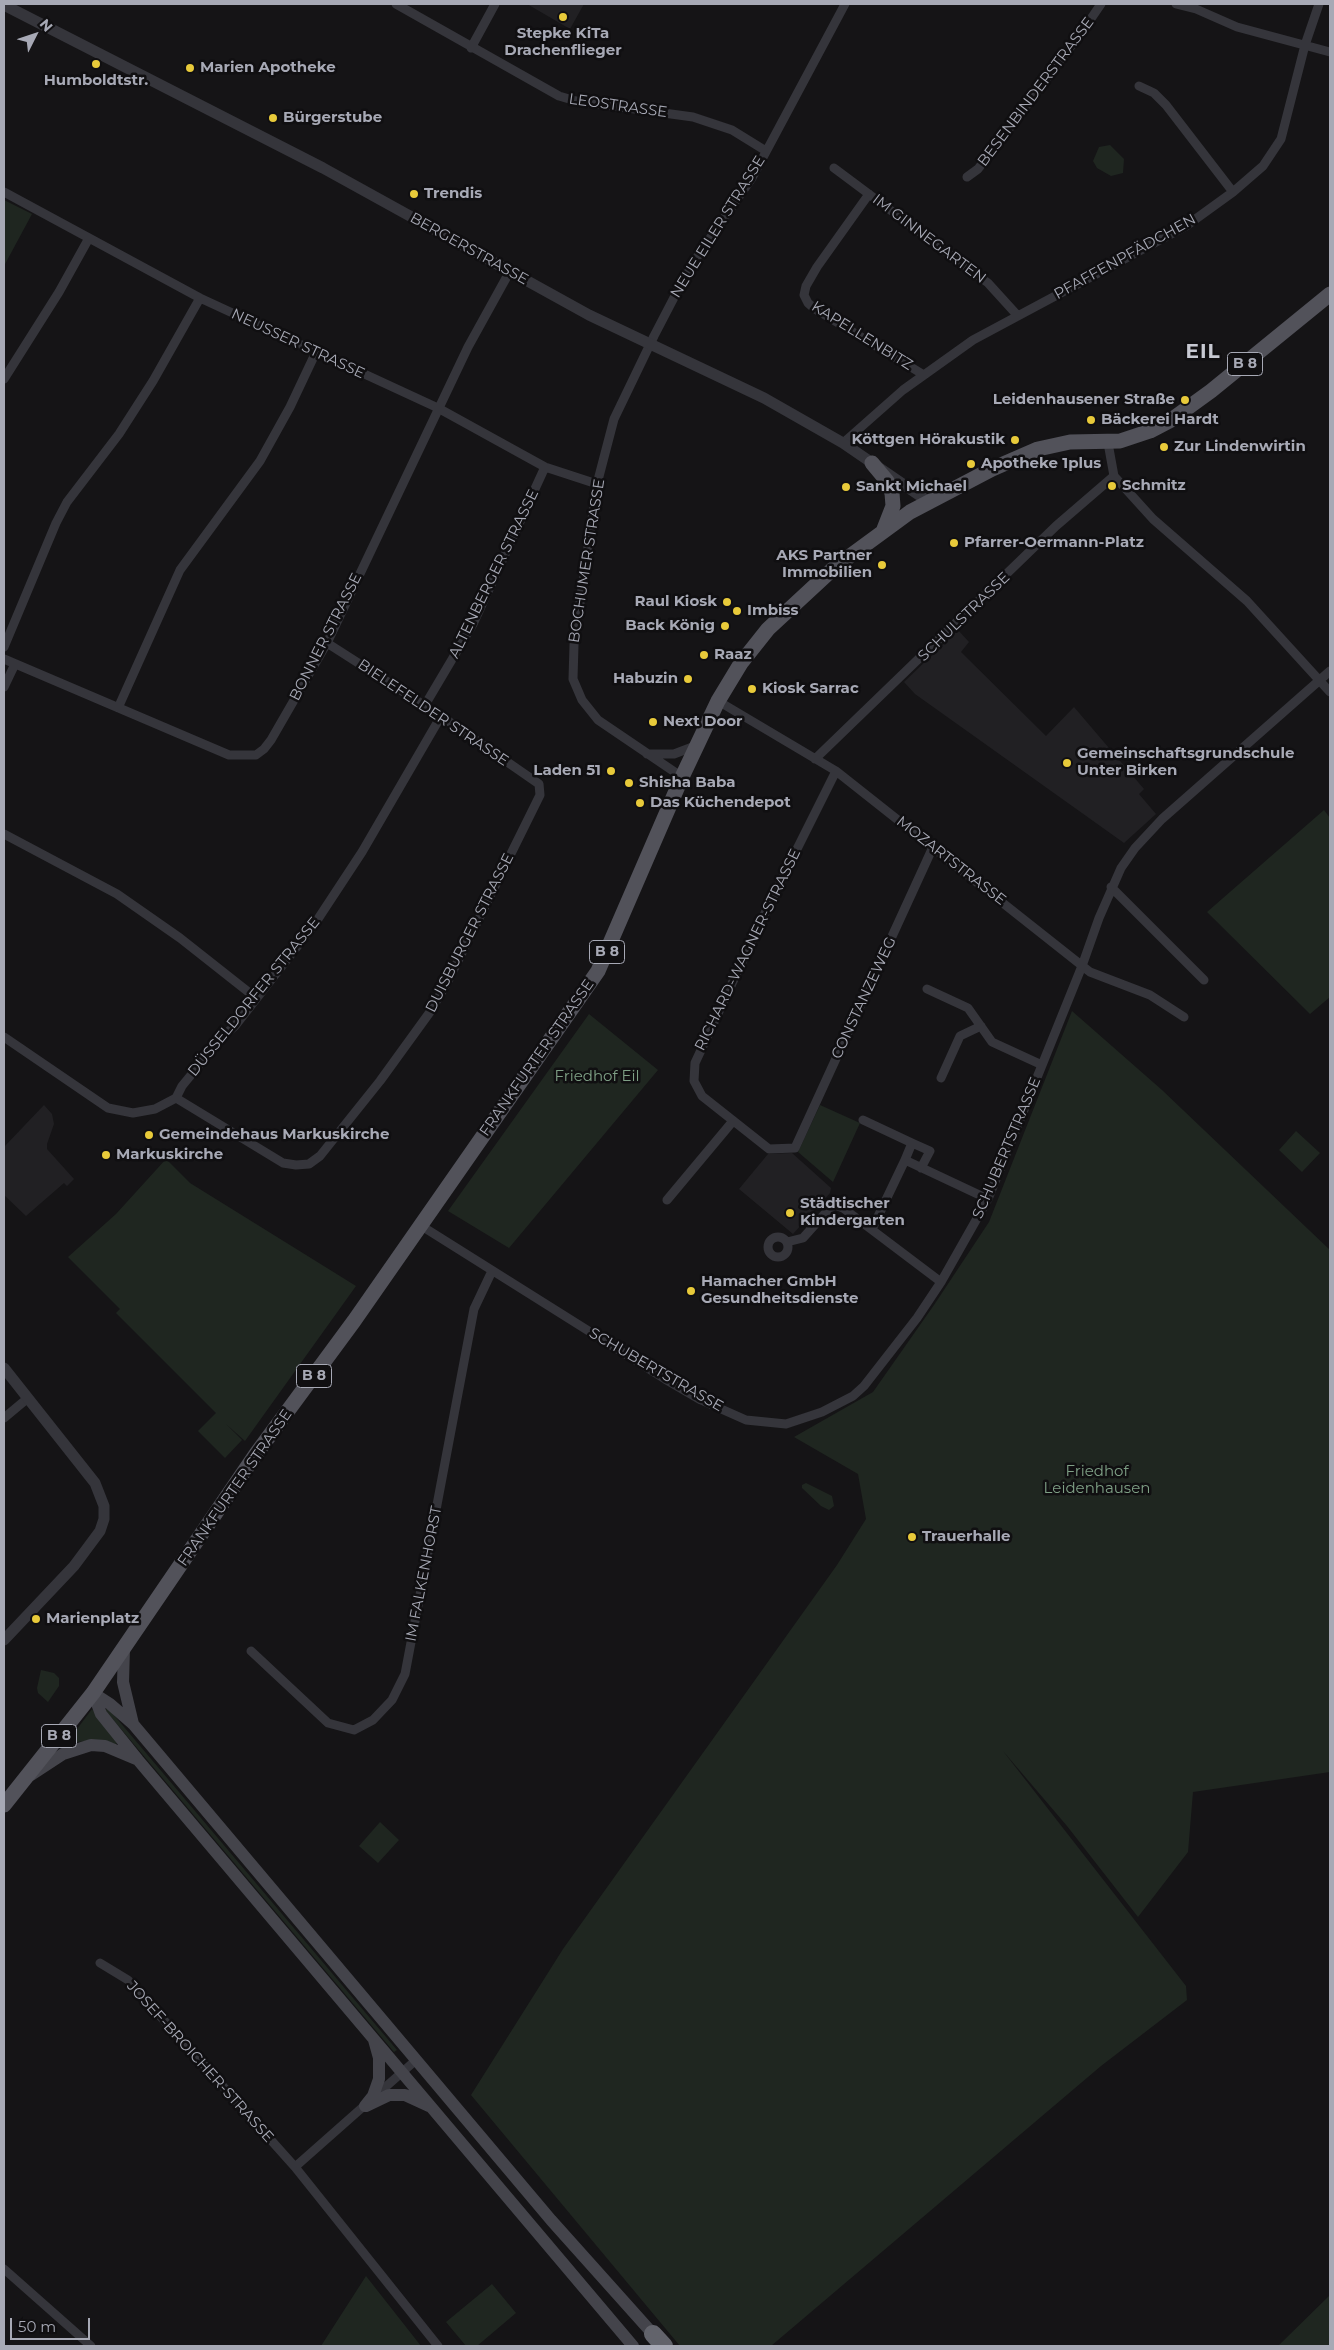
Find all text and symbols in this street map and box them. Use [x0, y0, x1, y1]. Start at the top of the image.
north arrow [10, 10, 60, 60]
marker: Stepke KiTa Drachenflieger [557, 11, 569, 23]
street label: BESENBINDERSTRASSE [974, 14, 1098, 170]
text: N [36, 15, 57, 35]
place label: Stepke KiTa Drachenflieger [504, 25, 622, 60]
marker: Humboldtstr. [90, 58, 102, 70]
place label: Marien Apotheke [200, 59, 336, 77]
marker: Marien Apotheke [184, 62, 196, 74]
place label: Humboldtstr. [44, 72, 148, 90]
street label: LEOSTRASSE [568, 90, 668, 122]
place label: Bürgerstube [283, 109, 382, 127]
marker: Bürgerstube [267, 112, 279, 124]
street label: NEUE EILER STRASSE [667, 153, 769, 301]
place label: Trendis [424, 185, 482, 203]
marker: Trendis [408, 188, 420, 200]
street label: IM GINNEGARTEN [869, 191, 989, 287]
street label: BERGERSTRASSE [407, 209, 531, 289]
street label: PFAFFENPFÄDCHEN [1051, 210, 1199, 304]
street label: KAPELLENBITZ [808, 298, 916, 374]
street label: NEUSSER STRASSE [228, 305, 368, 383]
district label: EIL [1185, 340, 1221, 364]
road number: B 8 [1228, 352, 1262, 376]
place label: Leidenhausener Straße [993, 391, 1175, 409]
marker: Leidenhausener Straße [1179, 394, 1191, 406]
place label: Bäckerei Hardt [1101, 411, 1219, 429]
marker: Bäckerei Hardt [1085, 414, 1097, 426]
place label: Köttgen Hörakustik [851, 431, 1005, 449]
marker: Köttgen Hörakustik [1009, 434, 1021, 446]
place label: Zur Lindenwirtin [1174, 438, 1306, 456]
marker: Zur Lindenwirtin [1158, 441, 1170, 453]
place label: Apotheke 1plus [981, 455, 1101, 473]
marker: Apotheke 1plus [965, 458, 977, 470]
place label: Schmitz [1122, 477, 1186, 495]
street label: BOCHUMER STRASSE [565, 478, 609, 644]
place label: Sankt Michael [856, 478, 967, 496]
marker: Schmitz [1106, 480, 1118, 492]
marker: Sankt Michael [840, 481, 852, 493]
street label: ALTENBERGER STRASSE [445, 487, 543, 661]
place label: Pfarrer-Oermann-Platz [964, 534, 1144, 552]
marker: Pfarrer-Oermann-Platz [948, 537, 960, 549]
place label: AKS Partner Immobilien [776, 547, 872, 582]
marker: AKS Partner Immobilien [876, 559, 888, 571]
street label: SCHULSTRASSE [914, 569, 1014, 665]
street label: BONNER STRASSE [286, 570, 366, 704]
place label: Raul Kiosk [635, 593, 717, 611]
marker: Raul Kiosk [721, 596, 733, 608]
place label: Imbiss [747, 602, 798, 620]
marker: Imbiss [731, 605, 743, 617]
place label: Back König [625, 617, 715, 635]
marker: Back König [719, 620, 731, 632]
place label: Raaz [714, 646, 752, 664]
marker: Raaz [698, 649, 710, 661]
street label: BIELEFELDER STRASSE [354, 656, 512, 770]
place label: Habuzin [613, 670, 678, 688]
marker: Habuzin [682, 673, 694, 685]
place label: Kiosk Sarrac [762, 680, 859, 698]
marker: Kiosk Sarrac [746, 683, 758, 695]
place label: Next Door [663, 713, 743, 731]
marker: Next Door [647, 716, 659, 728]
place label: Gemeinschaftsgrundschule Unter Birken [1077, 745, 1294, 780]
marker: Gemeinschaftsgrundschule Unter Birken [1061, 757, 1073, 769]
place label: Laden 51 [533, 762, 601, 780]
marker: Laden 51 [605, 765, 617, 777]
place label: Shisha Baba [639, 774, 735, 792]
marker: Shisha Baba [623, 777, 635, 789]
place label: Das Küchendepot [650, 794, 791, 812]
marker: Das Küchendepot [634, 797, 646, 809]
street label: MOZARTSTRASSE [893, 813, 1009, 909]
street label: RICHARD-WAGNER-STRASSE [691, 846, 805, 1054]
street label: DUISBURGER STRASSE [422, 850, 518, 1016]
street label: DÜSSELDORFER STRASSE [184, 914, 324, 1080]
street label: CONSTANZEWEG [828, 934, 900, 1062]
road number: B 8 [590, 940, 624, 964]
street label: FRANKFURTER STRASSE [476, 976, 598, 1140]
park label: Friedhof Eil [554, 1068, 640, 1086]
street label: SCHUBERTSTRASSE [969, 1074, 1045, 1222]
place label: Gemeindehaus Markuskirche [159, 1126, 389, 1144]
marker: Gemeindehaus Markuskirche [143, 1129, 155, 1141]
place label: Markuskirche [116, 1146, 223, 1164]
marker: Markuskirche [100, 1149, 112, 1161]
place label: Städtischer Kindergarten [800, 1195, 905, 1230]
marker: Städtischer Kindergarten [784, 1207, 796, 1219]
place label: Hamacher GmbH Gesundheitsdienste [701, 1273, 858, 1308]
marker: Hamacher GmbH Gesundheitsdienste [685, 1285, 697, 1297]
street label: SCHUBERTSTRASSE [586, 1324, 726, 1416]
road number: B 8 [296, 1364, 332, 1388]
street label: FRANKFURTER STRASSE [174, 1406, 296, 1570]
park label: Friedhof Leidenhausen [1044, 1463, 1150, 1498]
street label: IM FALKENHORST [402, 1505, 446, 1643]
place label: Trauerhalle [922, 1528, 1011, 1546]
marker: Trauerhalle [906, 1531, 918, 1543]
place label: Marienplatz [46, 1610, 139, 1628]
marker: Marienplatz [30, 1613, 42, 1625]
road number: B 8 [42, 1724, 76, 1748]
street label: JOSEF-BROICHER-STRASSE [123, 1978, 277, 2146]
scale bar [12, 2308, 92, 2340]
text: 50 m [18, 2317, 56, 2336]

